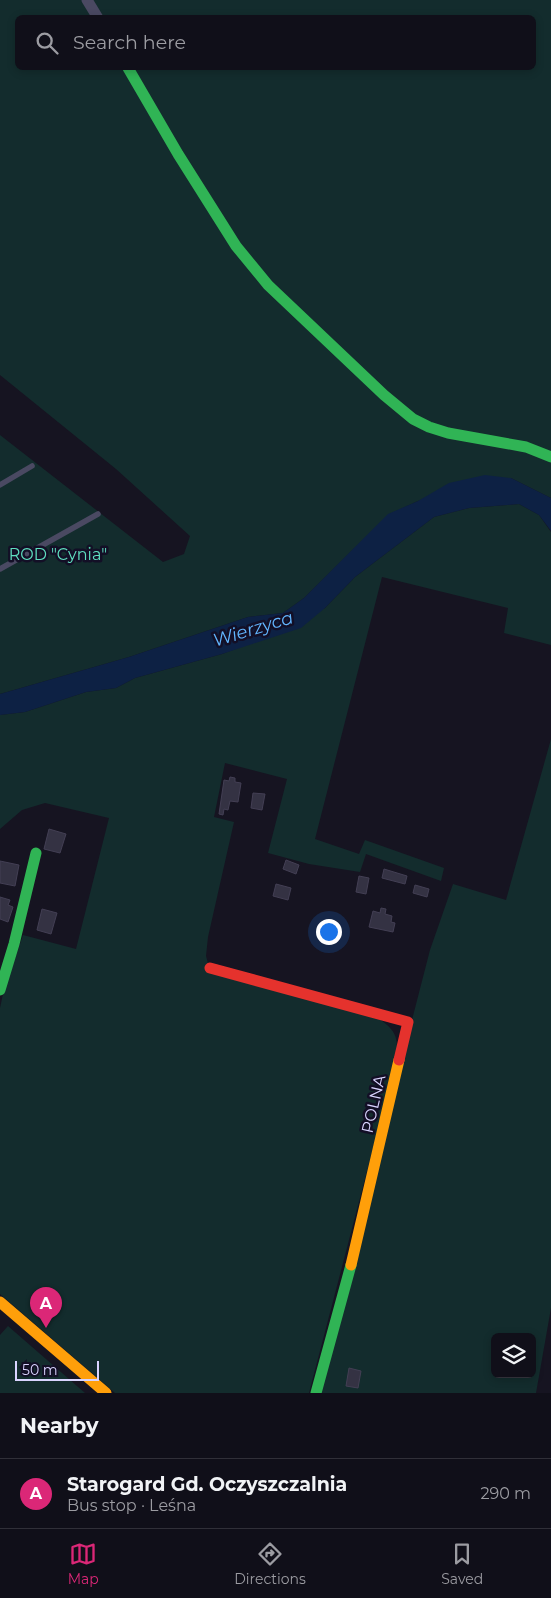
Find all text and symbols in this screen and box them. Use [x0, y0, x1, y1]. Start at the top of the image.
search box [15, 15, 536, 70]
icon: search [33, 29, 61, 57]
text: Search here [73, 31, 186, 54]
park label: ROD "Cynia" [9, 545, 107, 564]
water label: Wierzyca [210, 606, 296, 652]
your location [316, 919, 342, 945]
street label: POLNA [358, 1073, 389, 1135]
pin: A [30, 1287, 62, 1328]
map controls [491, 1333, 536, 1378]
button: layers [491, 1333, 536, 1378]
scale bar [15, 1358, 99, 1381]
text: 50 m [22, 1361, 58, 1379]
text: Nearby [20, 1413, 99, 1438]
text: Starogard Gd. Oczyszczalnia [67, 1473, 347, 1496]
text: A [30, 1484, 42, 1503]
text: 290 m [480, 1484, 531, 1503]
text: Bus stop · Leśna [67, 1496, 196, 1515]
tab: Map [68, 1540, 99, 1588]
tab: Directions [234, 1540, 306, 1588]
tab: Saved [441, 1540, 483, 1588]

